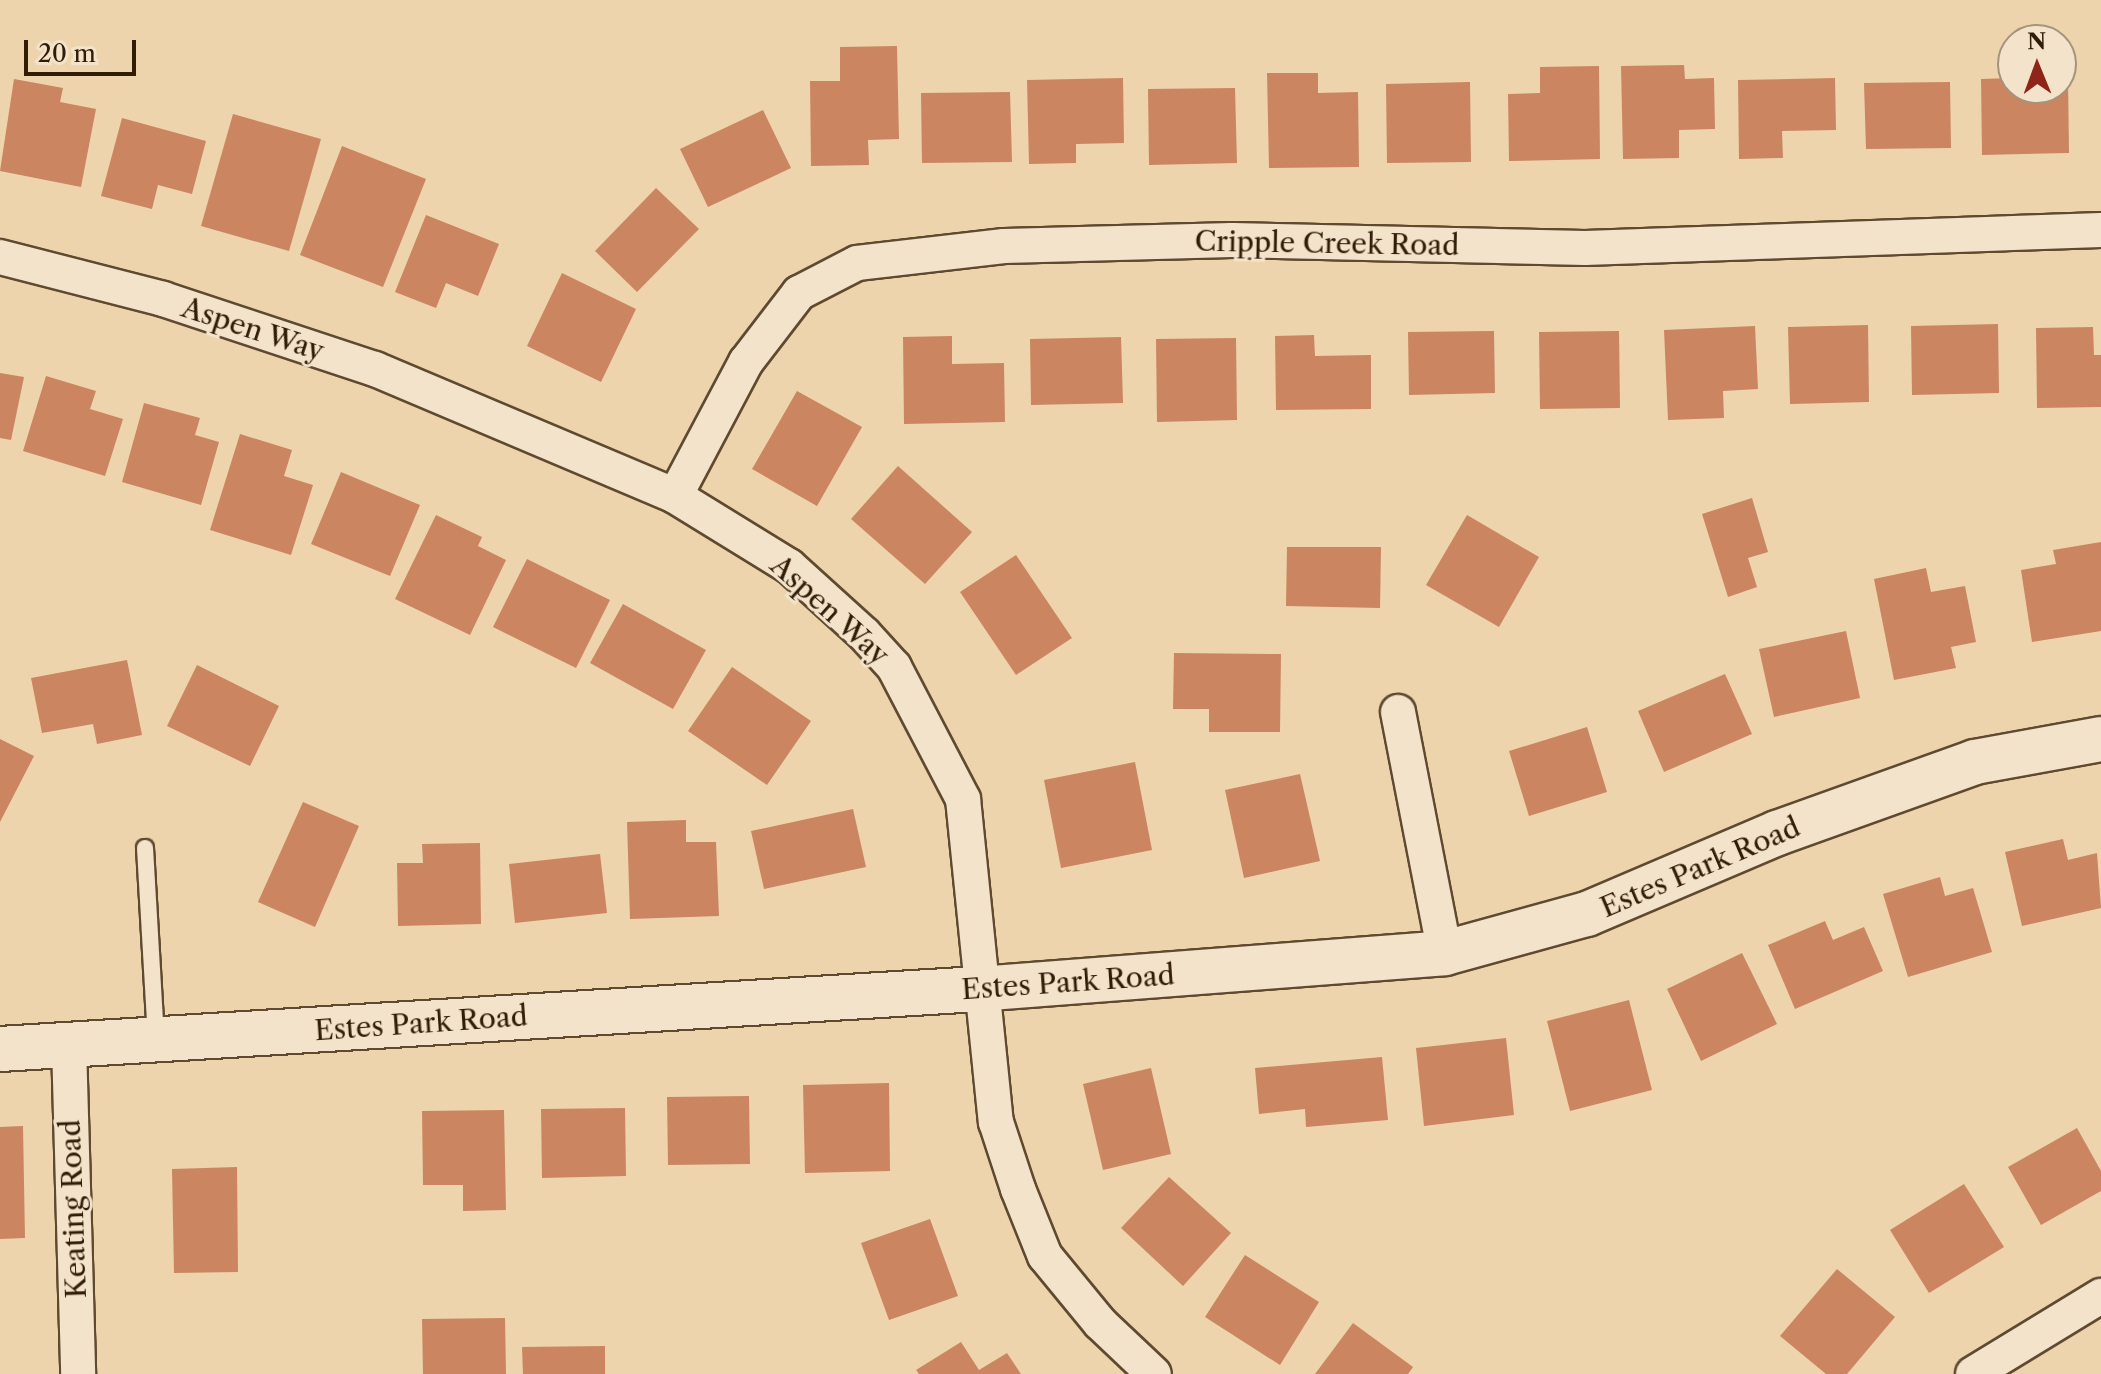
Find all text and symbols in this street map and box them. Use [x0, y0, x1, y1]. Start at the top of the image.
scale bar [28, 24, 140, 74]
north arrow [1997, 24, 2077, 104]
text: N [2027, 28, 2046, 55]
text: 20 m [38, 39, 96, 68]
street label: Cripple Creek Road [1194, 224, 1460, 262]
street label: Aspen Way [177, 290, 329, 368]
street label: Aspen Way [764, 548, 896, 672]
street label: Estes Park Road [1595, 810, 1805, 924]
street label: Estes Park Road [960, 958, 1176, 1006]
street label: Estes Park Road [313, 999, 529, 1047]
street label: Keating Road [53, 1119, 93, 1299]

